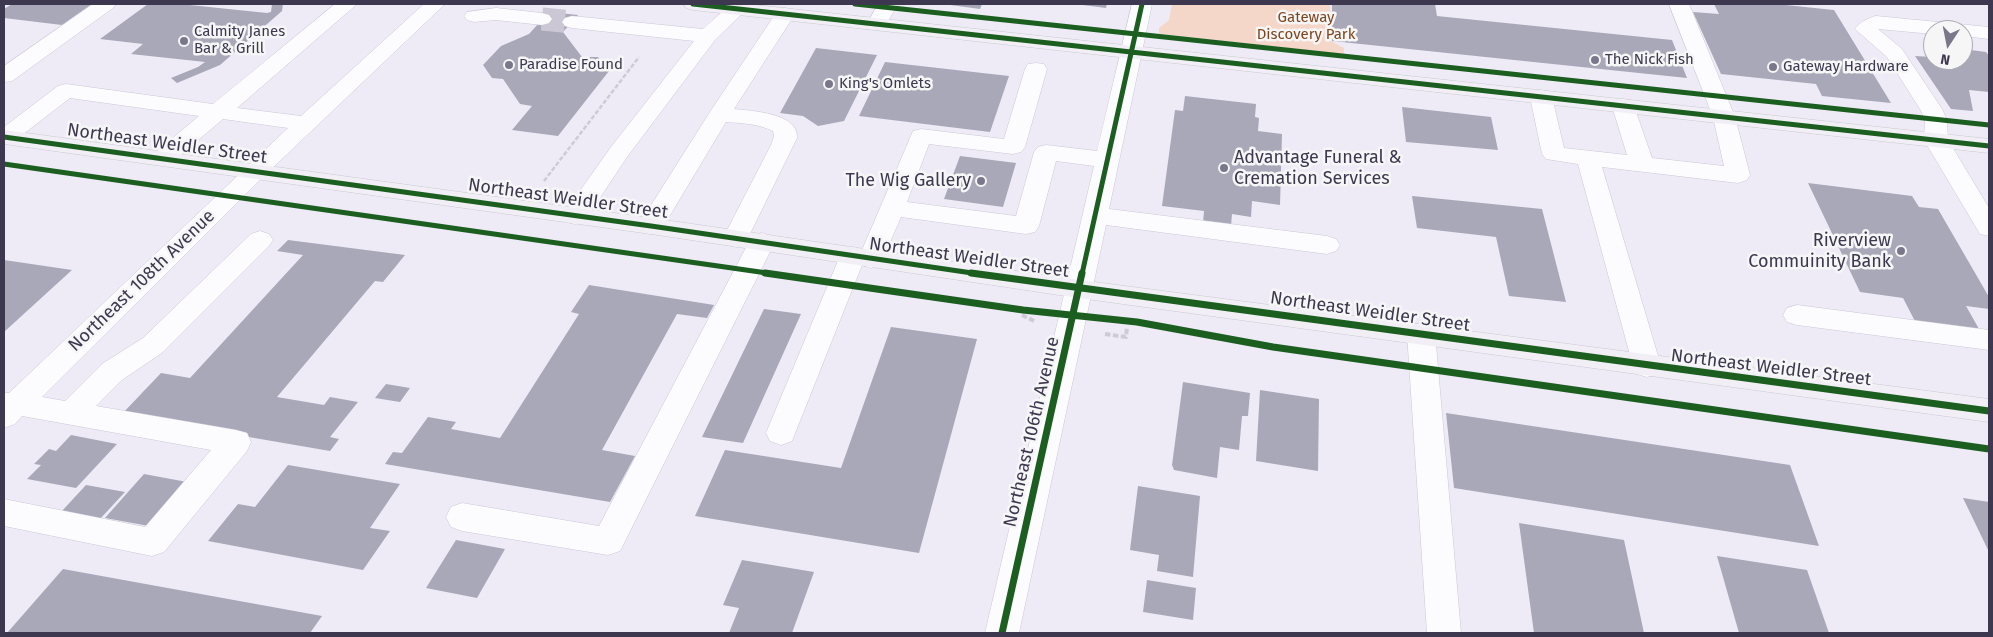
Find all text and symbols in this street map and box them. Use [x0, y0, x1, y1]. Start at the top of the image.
park label: Gateway Discovery Park [1257, 9, 1355, 44]
north arrow [1923, 20, 1973, 70]
place label: Calmity Janes Bar & Grill [194, 23, 285, 58]
marker: Calmity Janes Bar & Grill [178, 35, 190, 47]
text: N [1939, 50, 1951, 68]
place label: The Nick Fish [1605, 51, 1694, 69]
marker: The Nick Fish [1589, 54, 1601, 66]
place label: Paradise Found [519, 56, 623, 74]
place label: Gateway Hardware [1783, 58, 1909, 76]
marker: Paradise Found [503, 59, 515, 71]
marker: Gateway Hardware [1767, 61, 1779, 73]
place label: King's Omlets [839, 75, 931, 93]
marker: King's Omlets [823, 78, 835, 90]
street label: Northeast Weidler Street [66, 119, 268, 169]
place label: Advantage Funeral & Cremation Services [1234, 147, 1402, 190]
marker: Advantage Funeral & Cremation Services [1218, 162, 1230, 174]
place label: The Wig Gallery [845, 170, 971, 192]
street label: Northeast Weidler Street [467, 174, 669, 224]
marker: The Wig Gallery [975, 175, 987, 187]
street label: Northeast 108th Avenue [64, 205, 220, 357]
place label: Riverview Commuinity Bank [1748, 230, 1891, 272]
street label: Northeast Weidler Street [868, 233, 1070, 283]
marker: Riverview Commuinity Bank [1895, 245, 1907, 257]
street label: Northeast Weidler Street [1269, 287, 1471, 337]
street label: Northeast 106th Avenue [1000, 335, 1064, 529]
street label: Northeast Weidler Street [1670, 345, 1872, 391]

